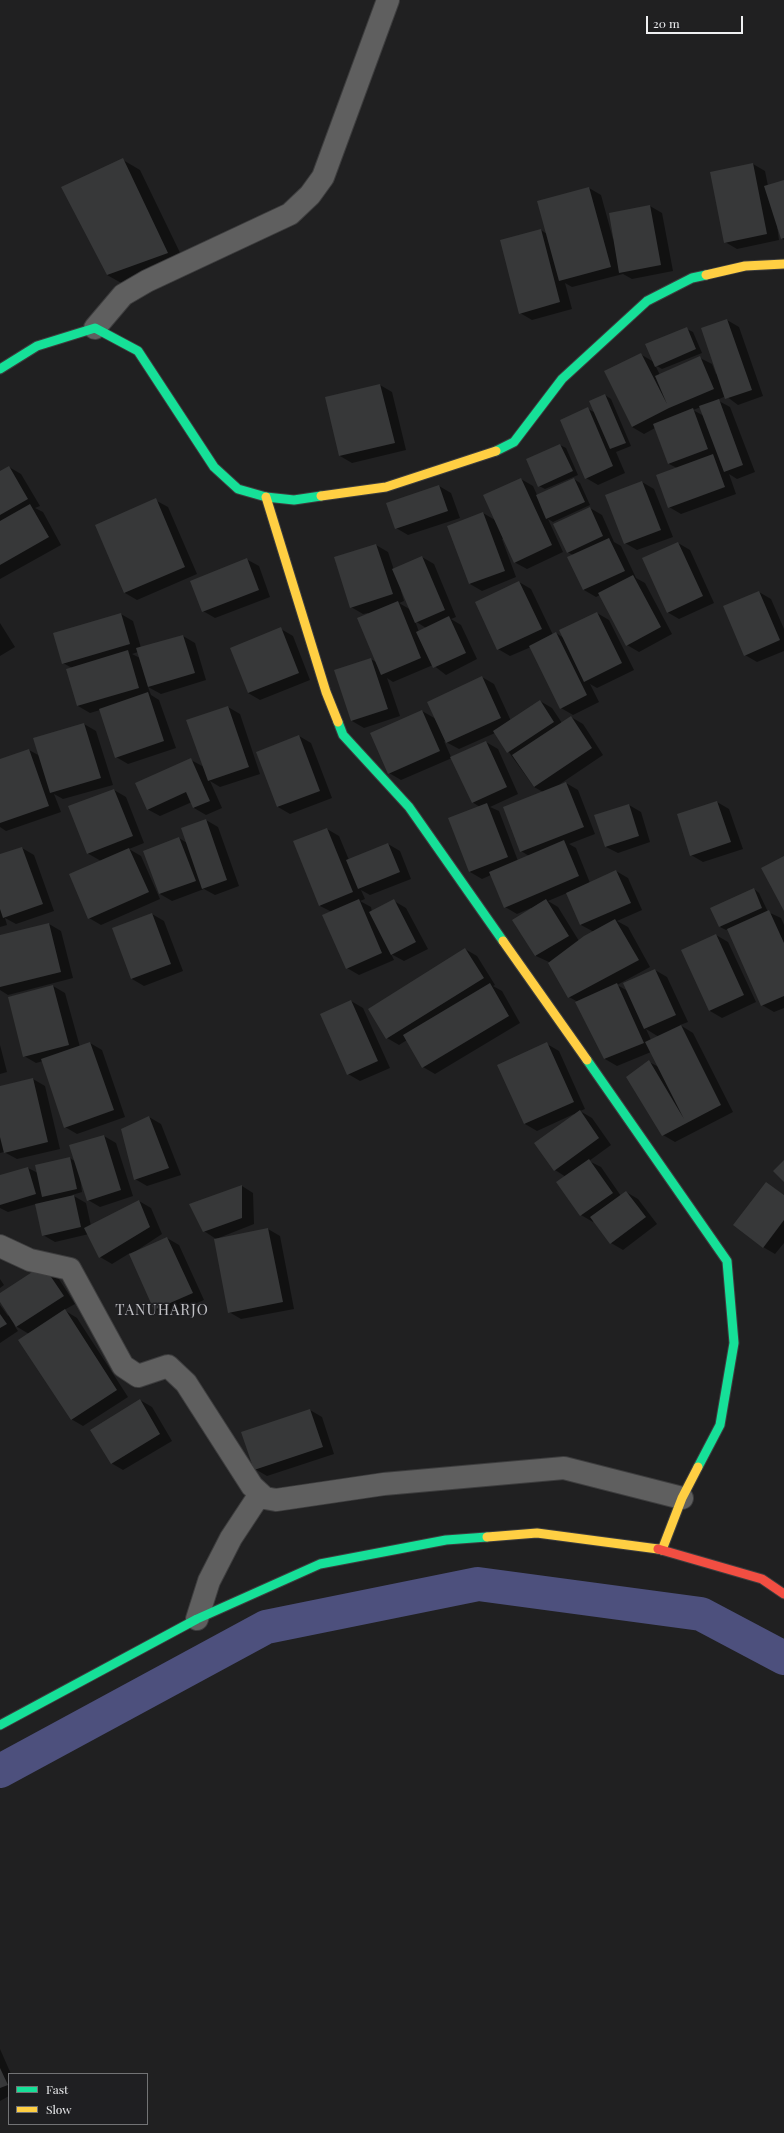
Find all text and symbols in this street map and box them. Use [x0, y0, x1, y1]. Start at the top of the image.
scale bar [648, 8, 745, 34]
text: 20 m [653, 15, 680, 31]
district label: TANUHARJO [115, 1301, 209, 1319]
legend [8, 2073, 148, 2125]
text: Fast [46, 2081, 68, 2097]
text: Slow [46, 2101, 72, 2117]

